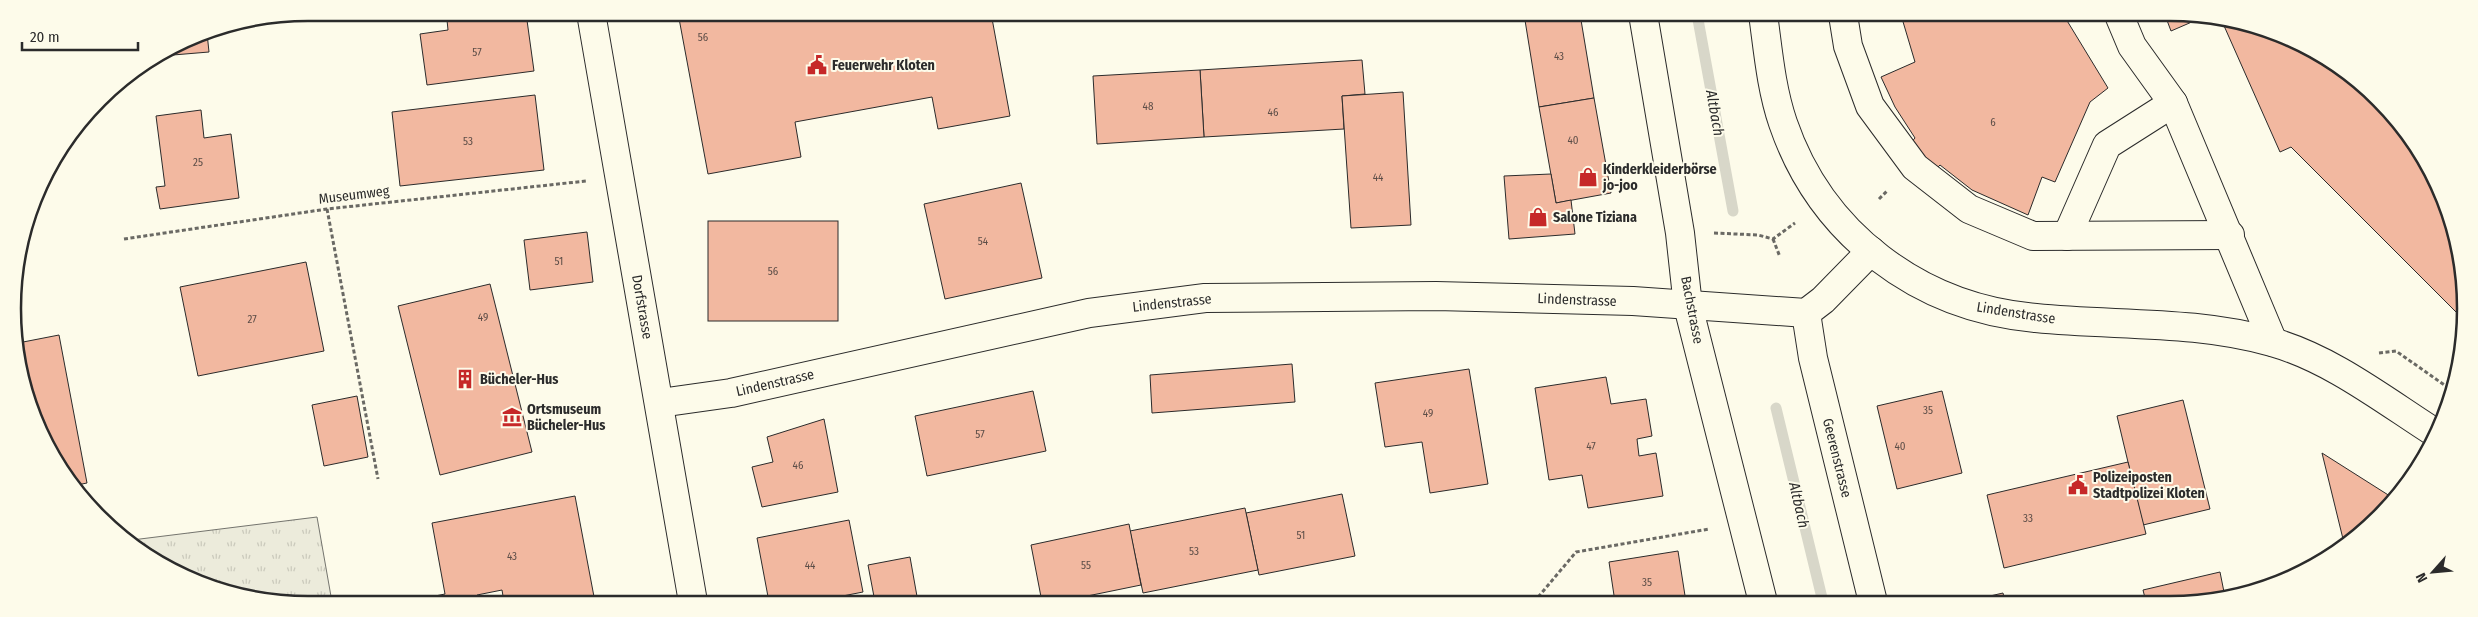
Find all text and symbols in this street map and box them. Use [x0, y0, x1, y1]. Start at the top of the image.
scale bar [22, 20, 139, 52]
text: 20 m [30, 28, 60, 46]
house number: 56 [698, 31, 709, 44]
house number: 57 [472, 46, 482, 59]
house number: 43 [1554, 50, 1564, 63]
public building icon: Feuerwehr Kloten [806, 54, 828, 76]
place label: Feuerwehr Kloten [832, 57, 935, 74]
water label: Altbach [1702, 88, 1728, 137]
house number: 48 [1143, 100, 1154, 113]
house number: 46 [1268, 106, 1279, 119]
house number: 6 [1990, 116, 1996, 129]
house number: 40 [1567, 134, 1579, 147]
house number: 53 [463, 135, 473, 148]
house number: 25 [193, 156, 203, 169]
place label: Kinderkleiderbörse jo-joo [1602, 161, 1717, 194]
shop icon: Kinderkleiderbörse jo-joo [1577, 166, 1599, 188]
house number: 44 [1373, 171, 1384, 184]
street label: Museumweg [318, 182, 391, 208]
shop icon: Salone Tiziana [1527, 206, 1549, 228]
place label: Salone Tiziana [1553, 209, 1637, 226]
house number: 54 [978, 235, 989, 248]
house number: 51 [555, 255, 563, 268]
house number: 56 [768, 265, 779, 278]
street label: Dorfstrasse [628, 273, 656, 341]
street label: Bachstrasse [1677, 275, 1707, 345]
street label: Lindenstrasse [1132, 290, 1212, 316]
street label: Lindenstrasse [1537, 290, 1617, 310]
street label: Lindenstrasse [1975, 298, 2057, 328]
house number: 49 [478, 311, 488, 324]
house number: 27 [247, 313, 257, 326]
street label: Lindenstrasse [734, 366, 816, 400]
building icon: Bücheler-Hus [454, 368, 476, 390]
place label: Bücheler-Hus [480, 371, 558, 388]
place label: Ortsmuseum Bücheler-Hus [527, 401, 605, 434]
house number: 35 [1923, 404, 1933, 417]
museum icon: Ortsmuseum Bücheler-Hus [501, 406, 523, 428]
house number: 49 [1423, 407, 1433, 420]
street label: Geerenstrasse [1819, 417, 1855, 499]
house number: 57 [975, 428, 985, 441]
house number: 47 [1586, 440, 1596, 453]
house number: 40 [1894, 440, 1906, 453]
house number: 46 [793, 459, 804, 472]
place label: Polizeiposten Stadtpolizei Kloten [2093, 469, 2205, 502]
public building icon: Polizeiposten Stadtpolizei Kloten [2067, 474, 2089, 496]
water label: Altbach [1785, 479, 1813, 530]
house number: 33 [2023, 512, 2033, 525]
house number: 51 [1297, 529, 1305, 542]
house number: 53 [1189, 545, 1199, 558]
north arrow [2408, 547, 2458, 597]
house number: 43 [507, 550, 517, 563]
house number: 44 [805, 559, 816, 572]
house number: 55 [1081, 559, 1091, 572]
text: N [2412, 570, 2431, 585]
house number: 35 [1642, 576, 1652, 589]

